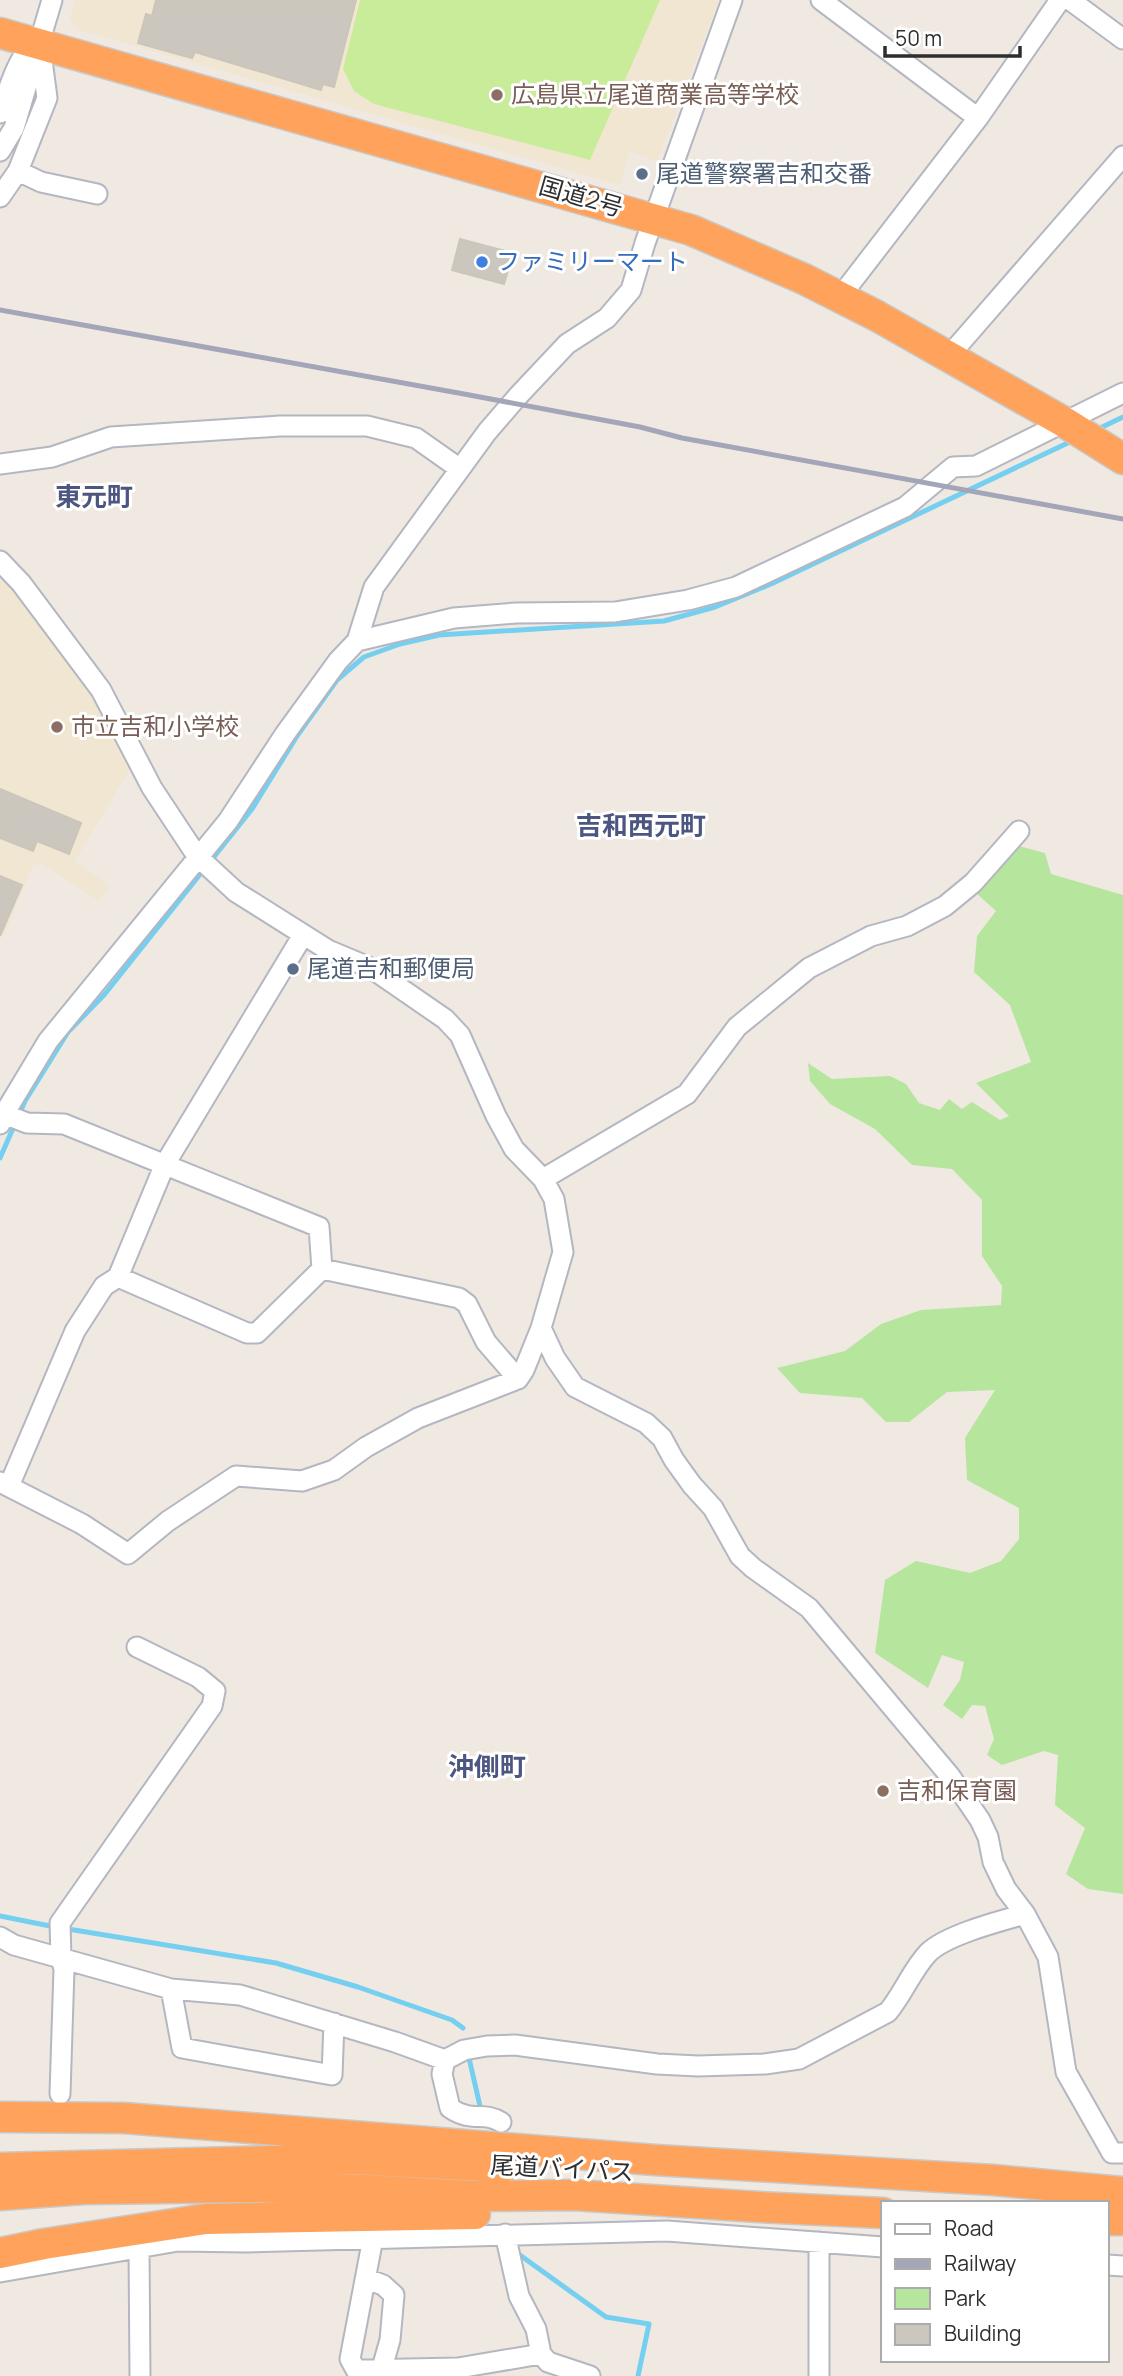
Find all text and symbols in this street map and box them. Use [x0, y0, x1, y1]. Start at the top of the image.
scale bar [885, 14, 1020, 58]
text: 50 m [895, 24, 942, 52]
place label: 広島県立尾道商業高等学校 [511, 77, 799, 110]
marker: 広島県立尾道商業高等学校 [489, 87, 505, 103]
place label: 尾道警察署吉和交番 [656, 156, 872, 189]
marker: 尾道警察署吉和交番 [634, 166, 650, 182]
street label: 国道2号 [536, 168, 627, 223]
place label: ファミリーマート [496, 244, 688, 277]
marker: ファミリーマート [474, 254, 490, 270]
district label: 東元町 [55, 478, 133, 514]
place label: 市立吉和小学校 [71, 709, 239, 742]
marker: 市立吉和小学校 [49, 719, 65, 735]
district label: 吉和西元町 [576, 807, 706, 843]
place label: 尾道吉和郵便局 [307, 951, 475, 984]
marker: 尾道吉和郵便局 [285, 961, 301, 977]
district label: 沖側町 [448, 1748, 526, 1784]
place label: 吉和保育園 [897, 1773, 1017, 1806]
marker: 吉和保育園 [875, 1783, 891, 1799]
street label: 尾道バイパス [490, 2147, 635, 2188]
legend [881, 2201, 1109, 2362]
text: Road [944, 2214, 994, 2242]
text: Railway [944, 2249, 1016, 2277]
text: Park [944, 2284, 986, 2312]
text: Building [944, 2319, 1021, 2347]

